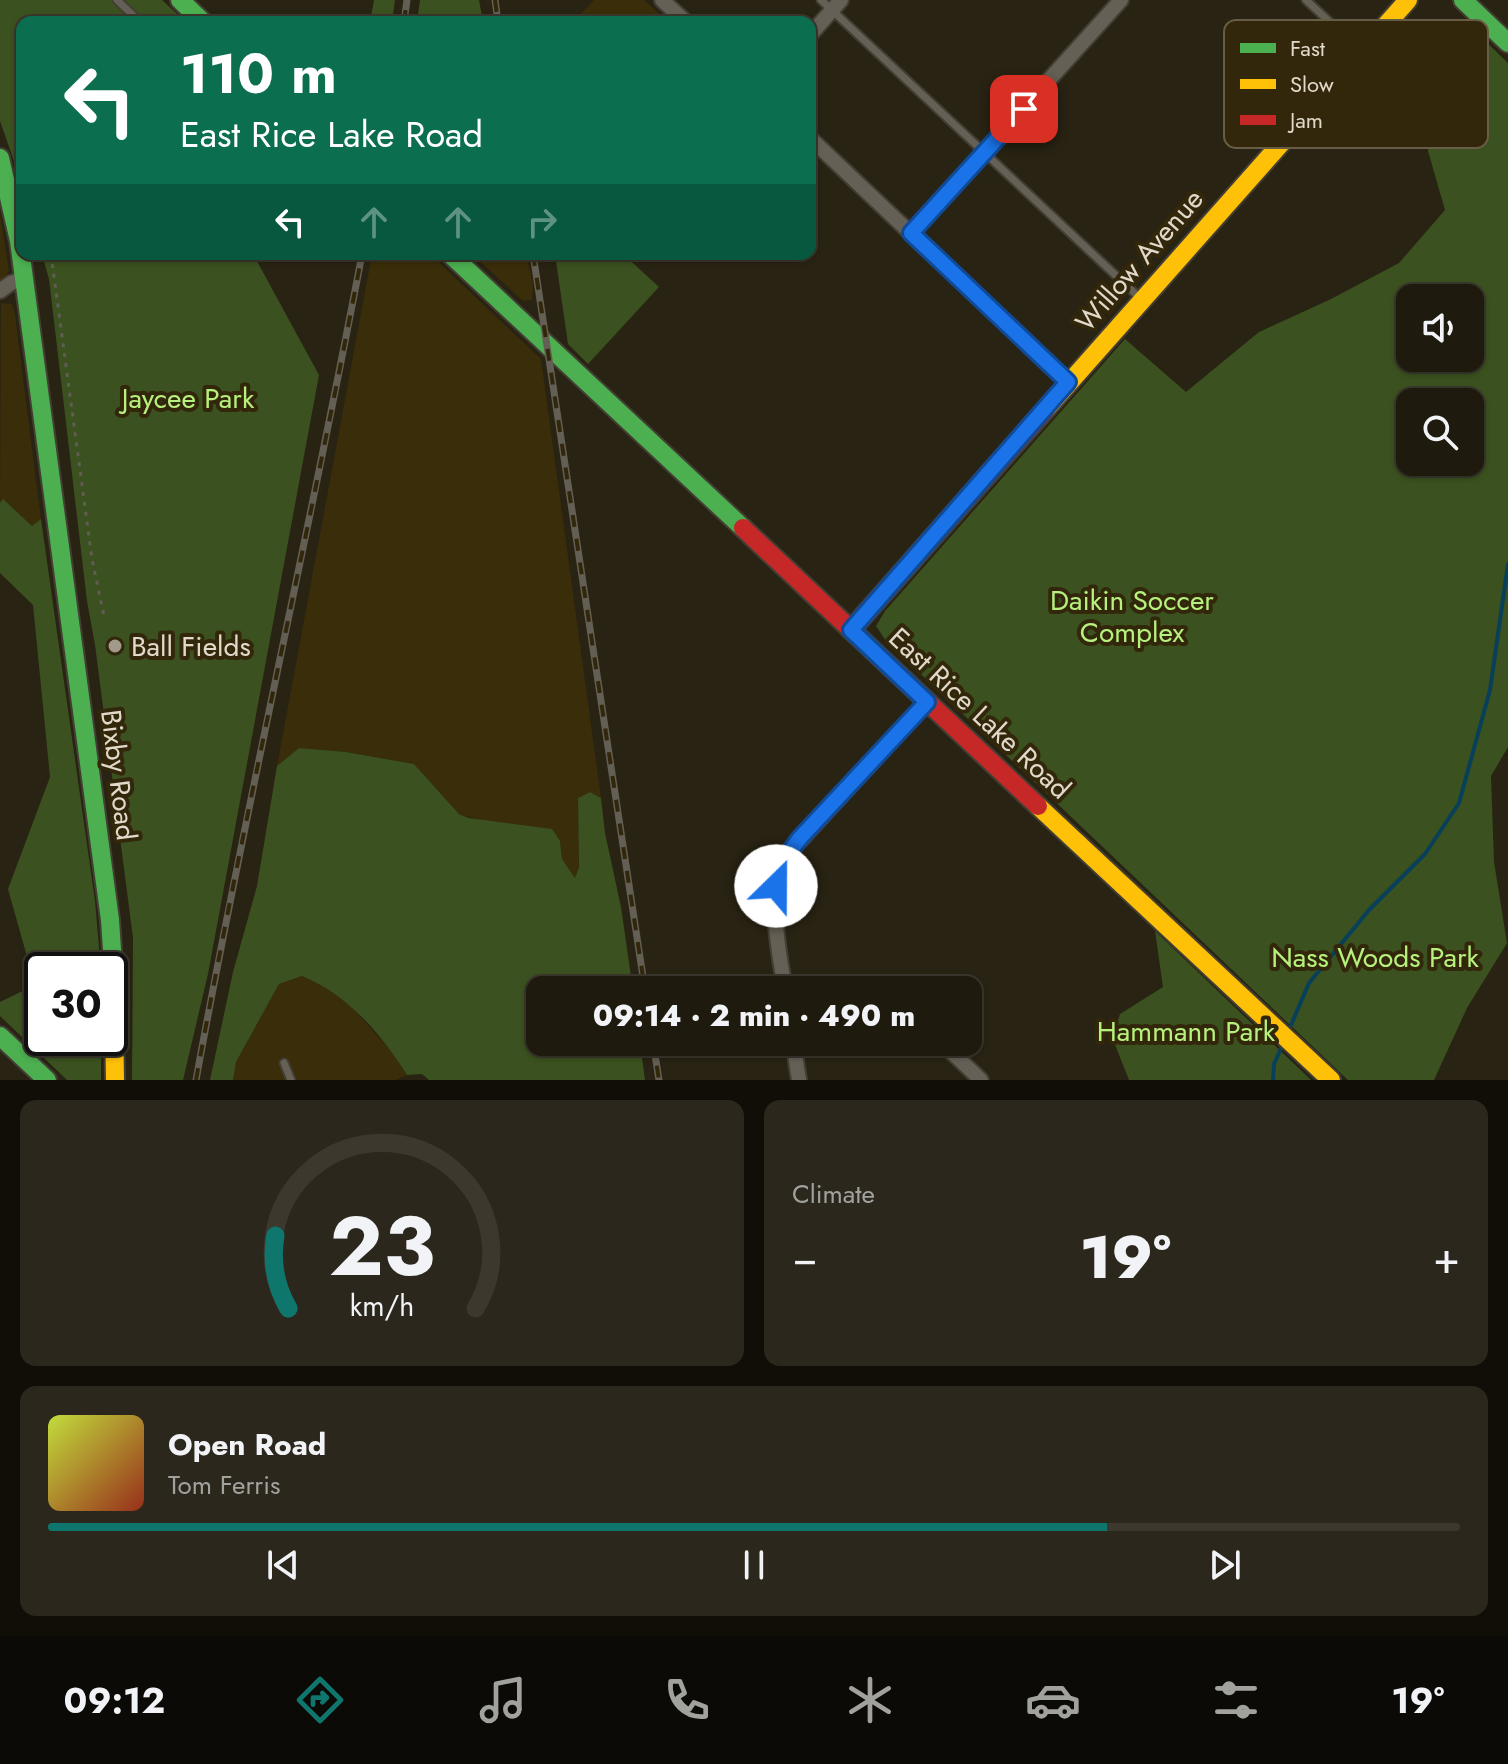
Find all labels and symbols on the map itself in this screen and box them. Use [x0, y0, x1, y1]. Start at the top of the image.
legend [1224, 20, 1488, 148]
text: Fast [1290, 32, 1326, 64]
text: Slow [1290, 68, 1334, 100]
pin [990, 75, 1058, 143]
text: Jam [1287, 104, 1323, 136]
street label: Willow Avenue [1066, 180, 1213, 341]
park label: Jaycee Park [118, 378, 255, 419]
park label: Daikin Soccer Complex [1050, 580, 1214, 653]
street label: East Rice Lake Road [880, 618, 1080, 809]
place label: Ball Fields [131, 626, 251, 667]
marker: Ball Fields [106, 637, 124, 655]
street label: Bixby Road [90, 707, 147, 843]
position arrow [734, 844, 818, 928]
park label: Nass Woods Park [1271, 937, 1480, 978]
speed limit sign: 30 [24, 952, 128, 1056]
park label: Hammann Park [1097, 1011, 1276, 1052]

